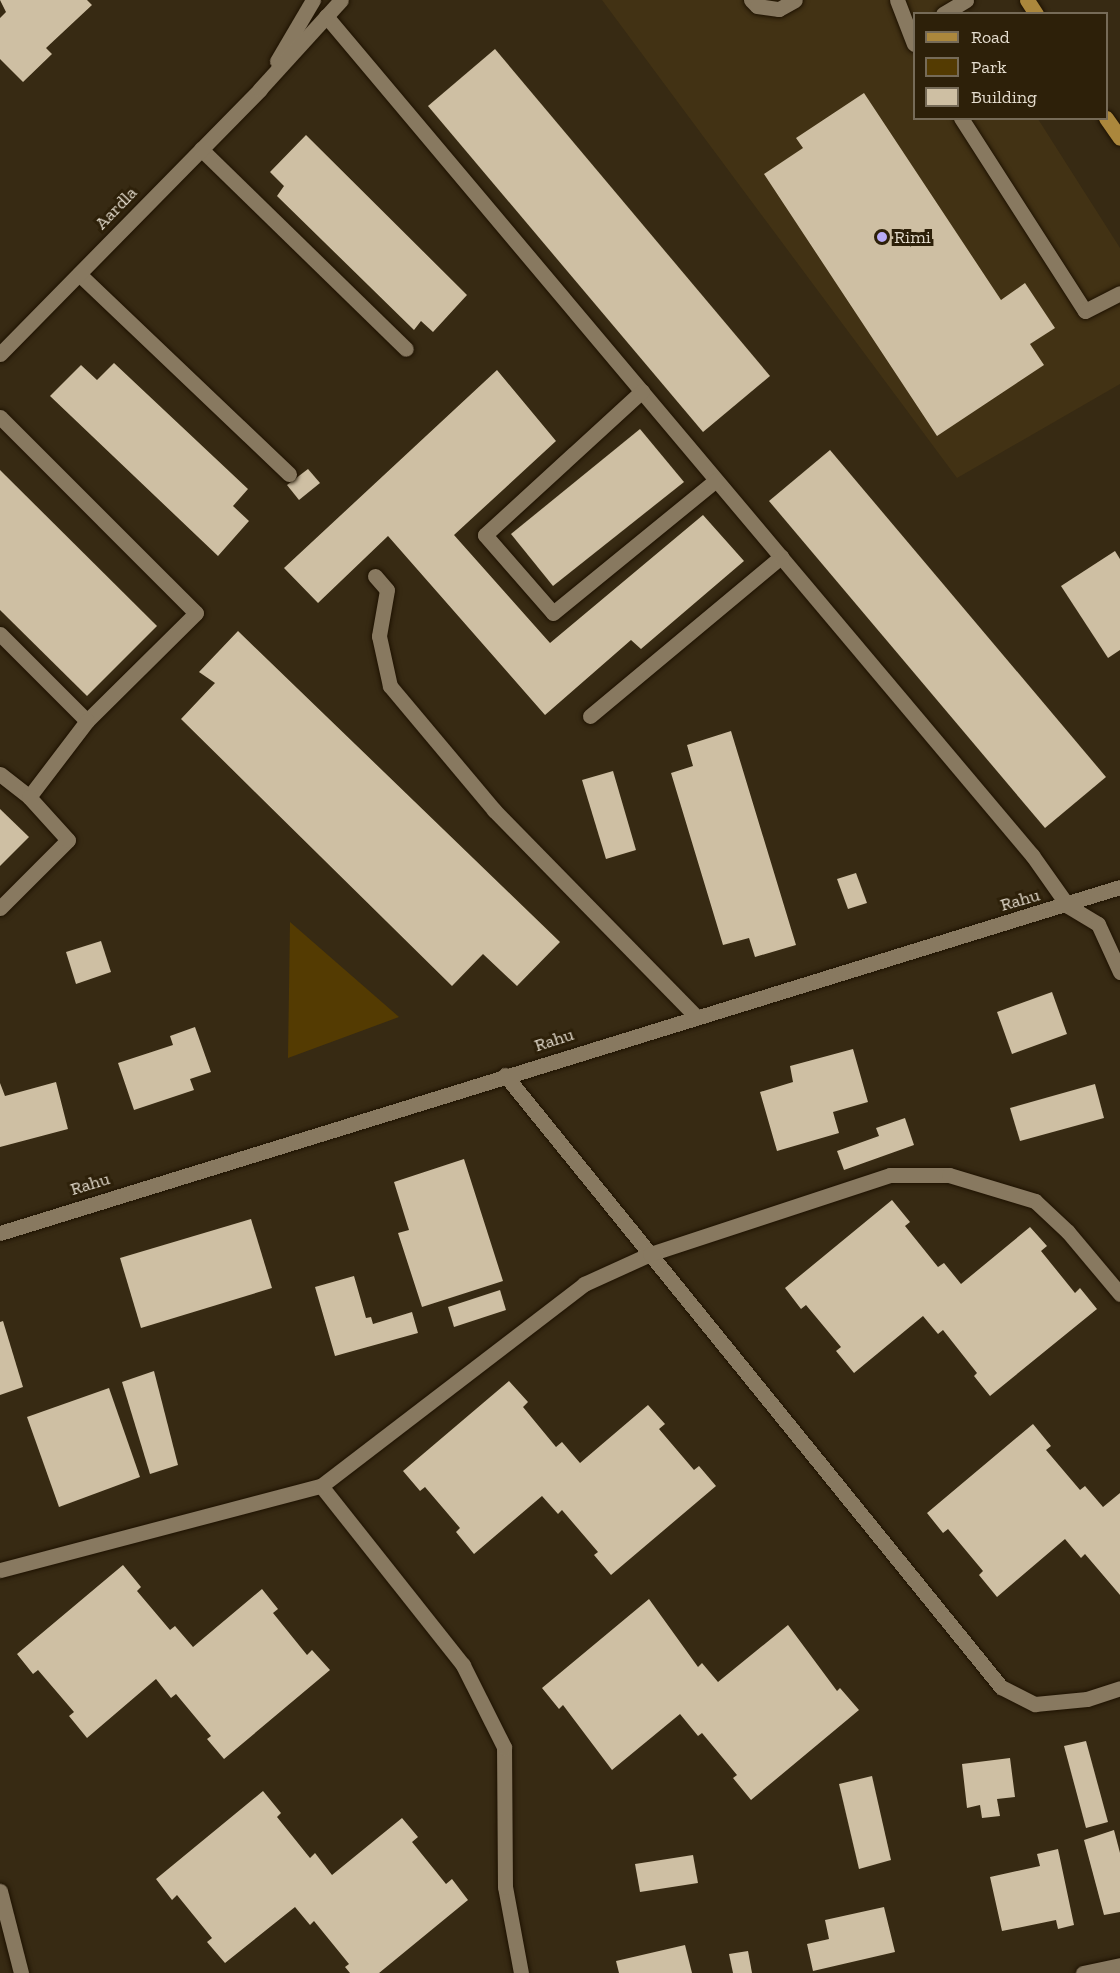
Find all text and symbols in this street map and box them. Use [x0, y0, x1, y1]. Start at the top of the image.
legend [913, 12, 1108, 120]
text: Road [971, 26, 1010, 48]
text: Park [971, 56, 1007, 78]
text: Building [971, 86, 1037, 108]
street label: Aardla [90, 182, 142, 234]
place label: Rimi [894, 226, 931, 248]
marker: Rimi [875, 230, 889, 244]
street label: Rahu [998, 884, 1042, 916]
street label: Rahu [532, 1024, 576, 1056]
street label: Rahu [68, 1168, 112, 1200]

